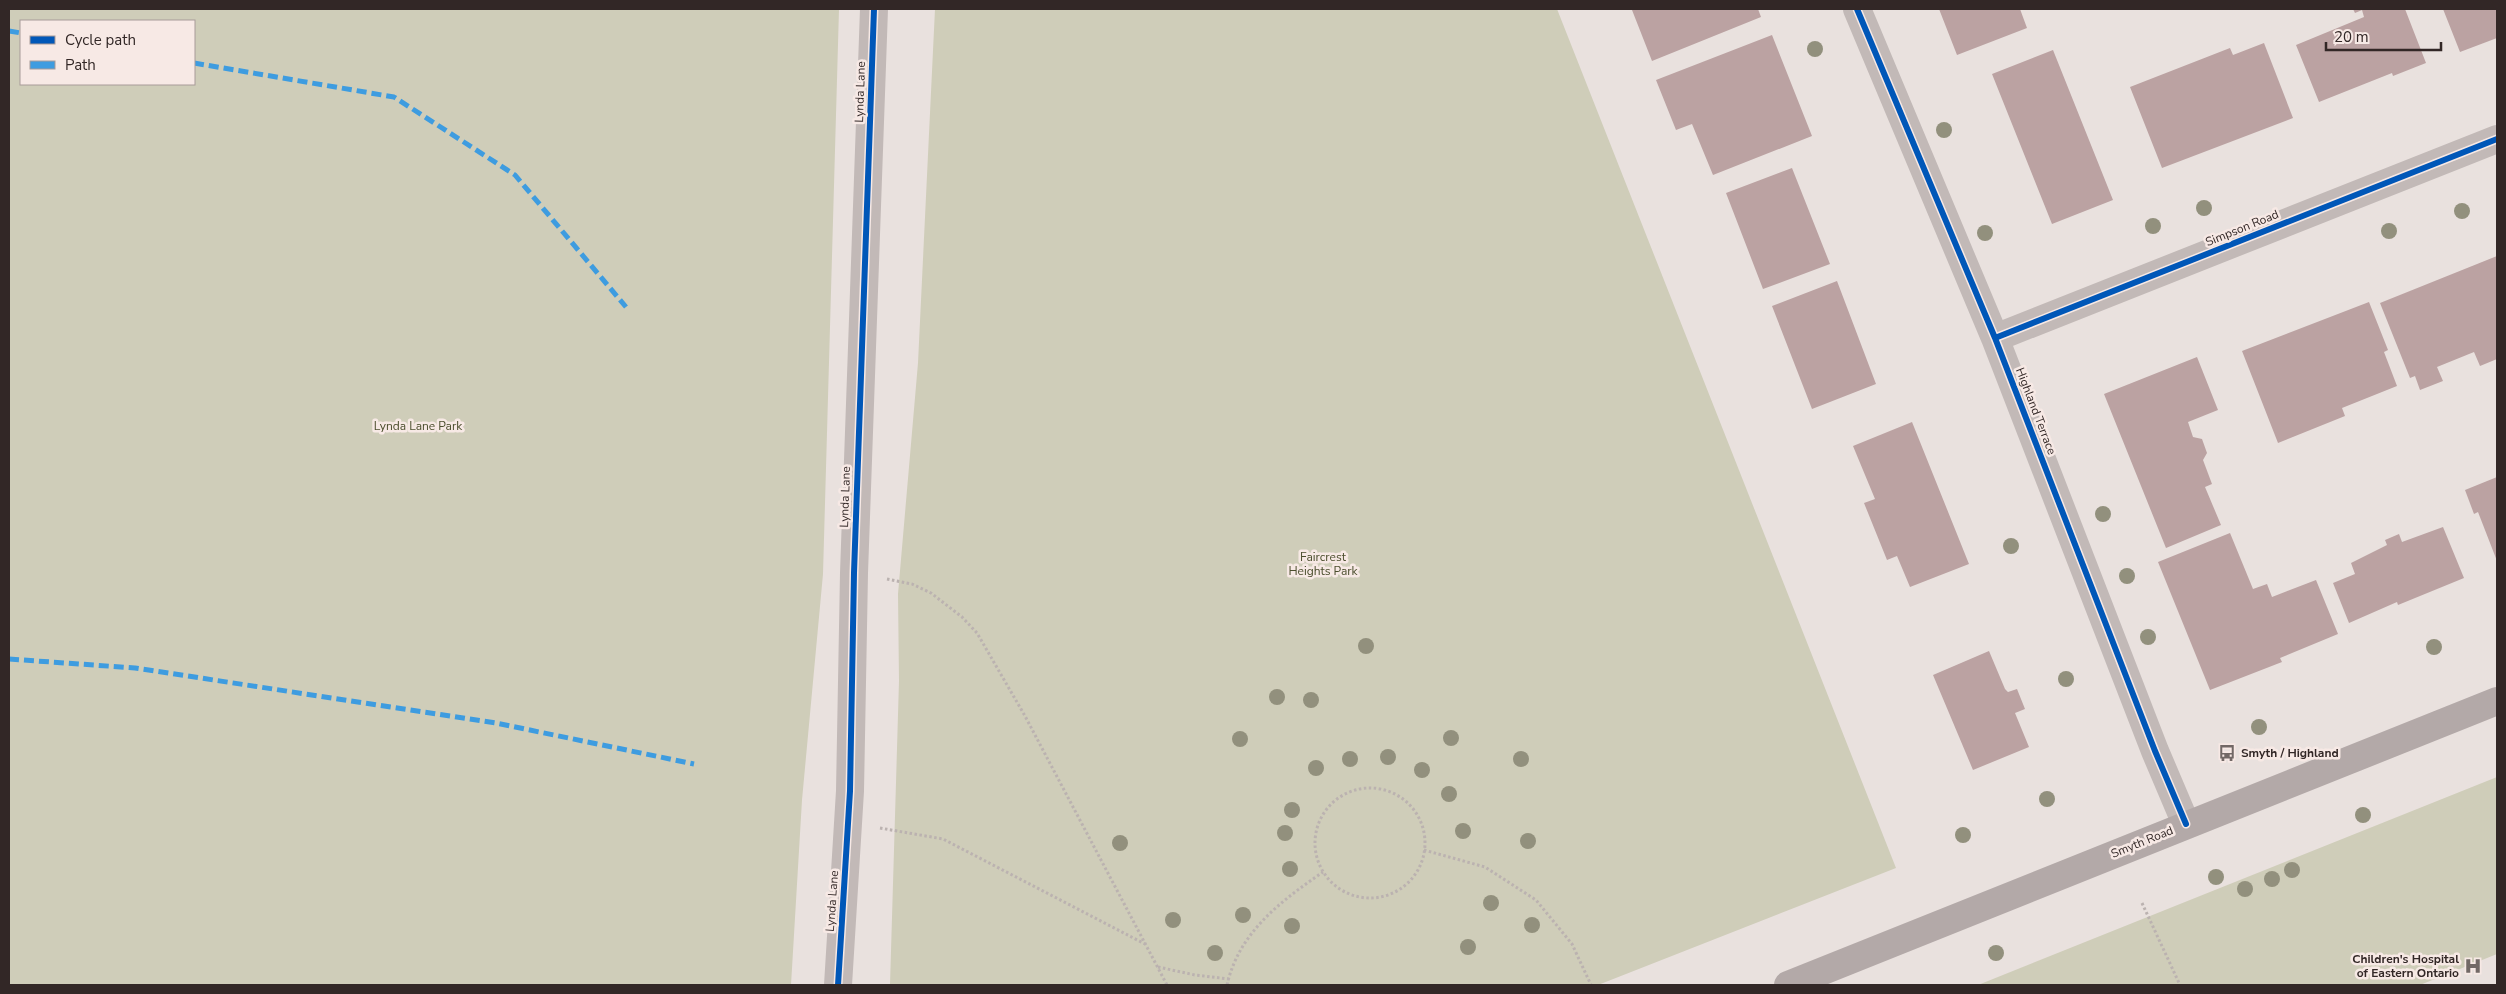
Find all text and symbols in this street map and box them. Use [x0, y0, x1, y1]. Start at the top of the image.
legend [20, 20, 195, 85]
scale bar [2326, 20, 2441, 52]
text: 20 m [2334, 27, 2369, 47]
text: Cycle path [65, 30, 136, 50]
text: Path [65, 55, 96, 75]
street label: Lynda Lane [851, 61, 869, 123]
street label: Simpson Road [2203, 206, 2281, 250]
street label: Highland Terrace [2012, 365, 2060, 457]
park label: Lynda Lane Park [374, 418, 463, 434]
street label: Lynda Lane [836, 466, 854, 528]
park label: Faircrest Heights Park [1288, 549, 1359, 579]
bus stop icon: Smyth / Highland [2217, 743, 2237, 763]
place label: Smyth / Highland [2241, 745, 2339, 761]
street label: Smyth Road [2108, 822, 2176, 862]
street label: Lynda Lane [822, 870, 842, 932]
place label: Children's Hospital of Eastern Ontario [2352, 951, 2459, 981]
hospital icon: Children's Hospital of Eastern Ontario [2463, 956, 2483, 976]

